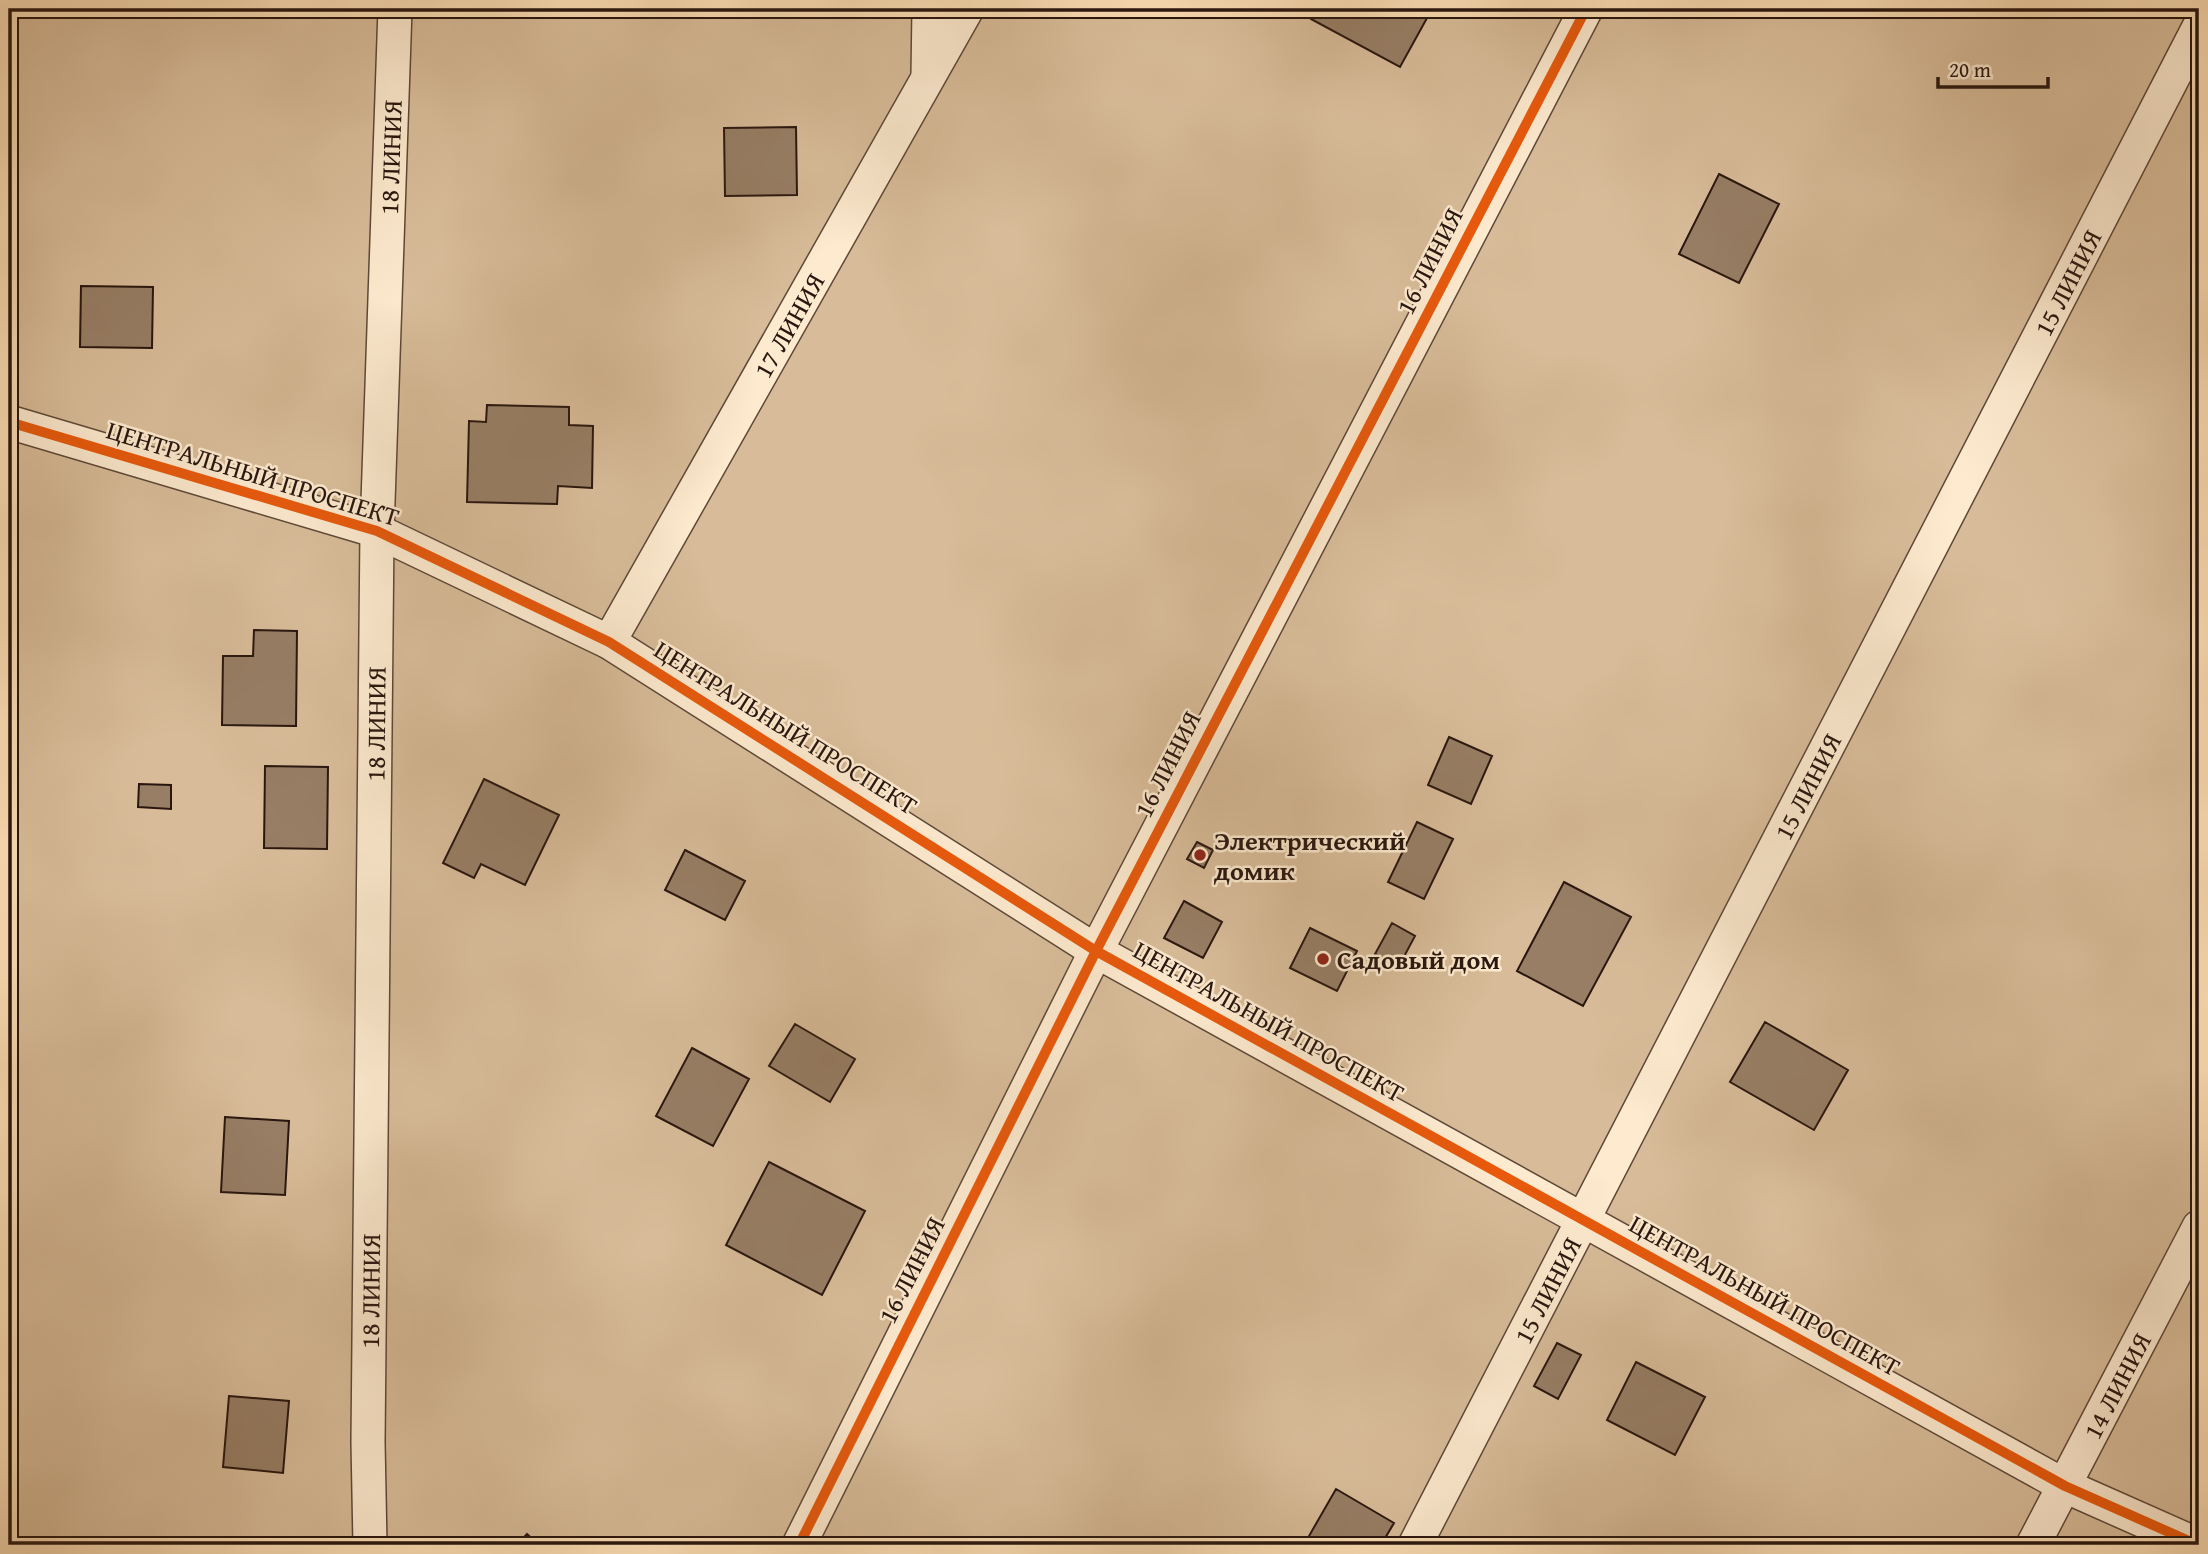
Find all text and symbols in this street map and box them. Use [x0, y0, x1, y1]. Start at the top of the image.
scale bar [1938, 46, 2049, 90]
text: 20 m [1949, 54, 1991, 85]
street label: 18 ЛИНИЯ [368, 99, 411, 215]
street label: 16 ЛИНИЯ [1386, 201, 1472, 321]
street label: 15 ЛИНИЯ [2023, 222, 2111, 342]
street label: 17 ЛИНИЯ [743, 266, 833, 385]
street label: ЦЕНТРАЛЬНЫЙ ПРОСПЕКТ [102, 410, 405, 536]
street label: ЦЕНТРАЛЬНЫЙ ПРОСПЕКТ [647, 630, 926, 824]
street label: 18 ЛИНИЯ [355, 666, 395, 782]
street label: 16 ЛИНИЯ [1124, 704, 1210, 824]
street label: 15 ЛИНИЯ [1763, 726, 1851, 846]
place label: Электрический домик [1214, 821, 1405, 890]
marker: Электрический домик [1192, 847, 1208, 863]
street label: ЦЕНТРАЛЬНЫЙ ПРОСПЕКТ [1127, 930, 1412, 1112]
place label: Садовый дом [1337, 940, 1500, 979]
marker: Садовый дом [1315, 951, 1331, 967]
street label: ЦЕНТРАЛЬНЫЙ ПРОСПЕКТ [1623, 1204, 1908, 1386]
street label: 16 ЛИНИЯ [868, 1210, 954, 1330]
street label: 15 ЛИНИЯ [1503, 1230, 1590, 1350]
street label: 18 ЛИНИЯ [349, 1233, 390, 1349]
street label: 14 ЛИНИЯ [2072, 1325, 2160, 1445]

